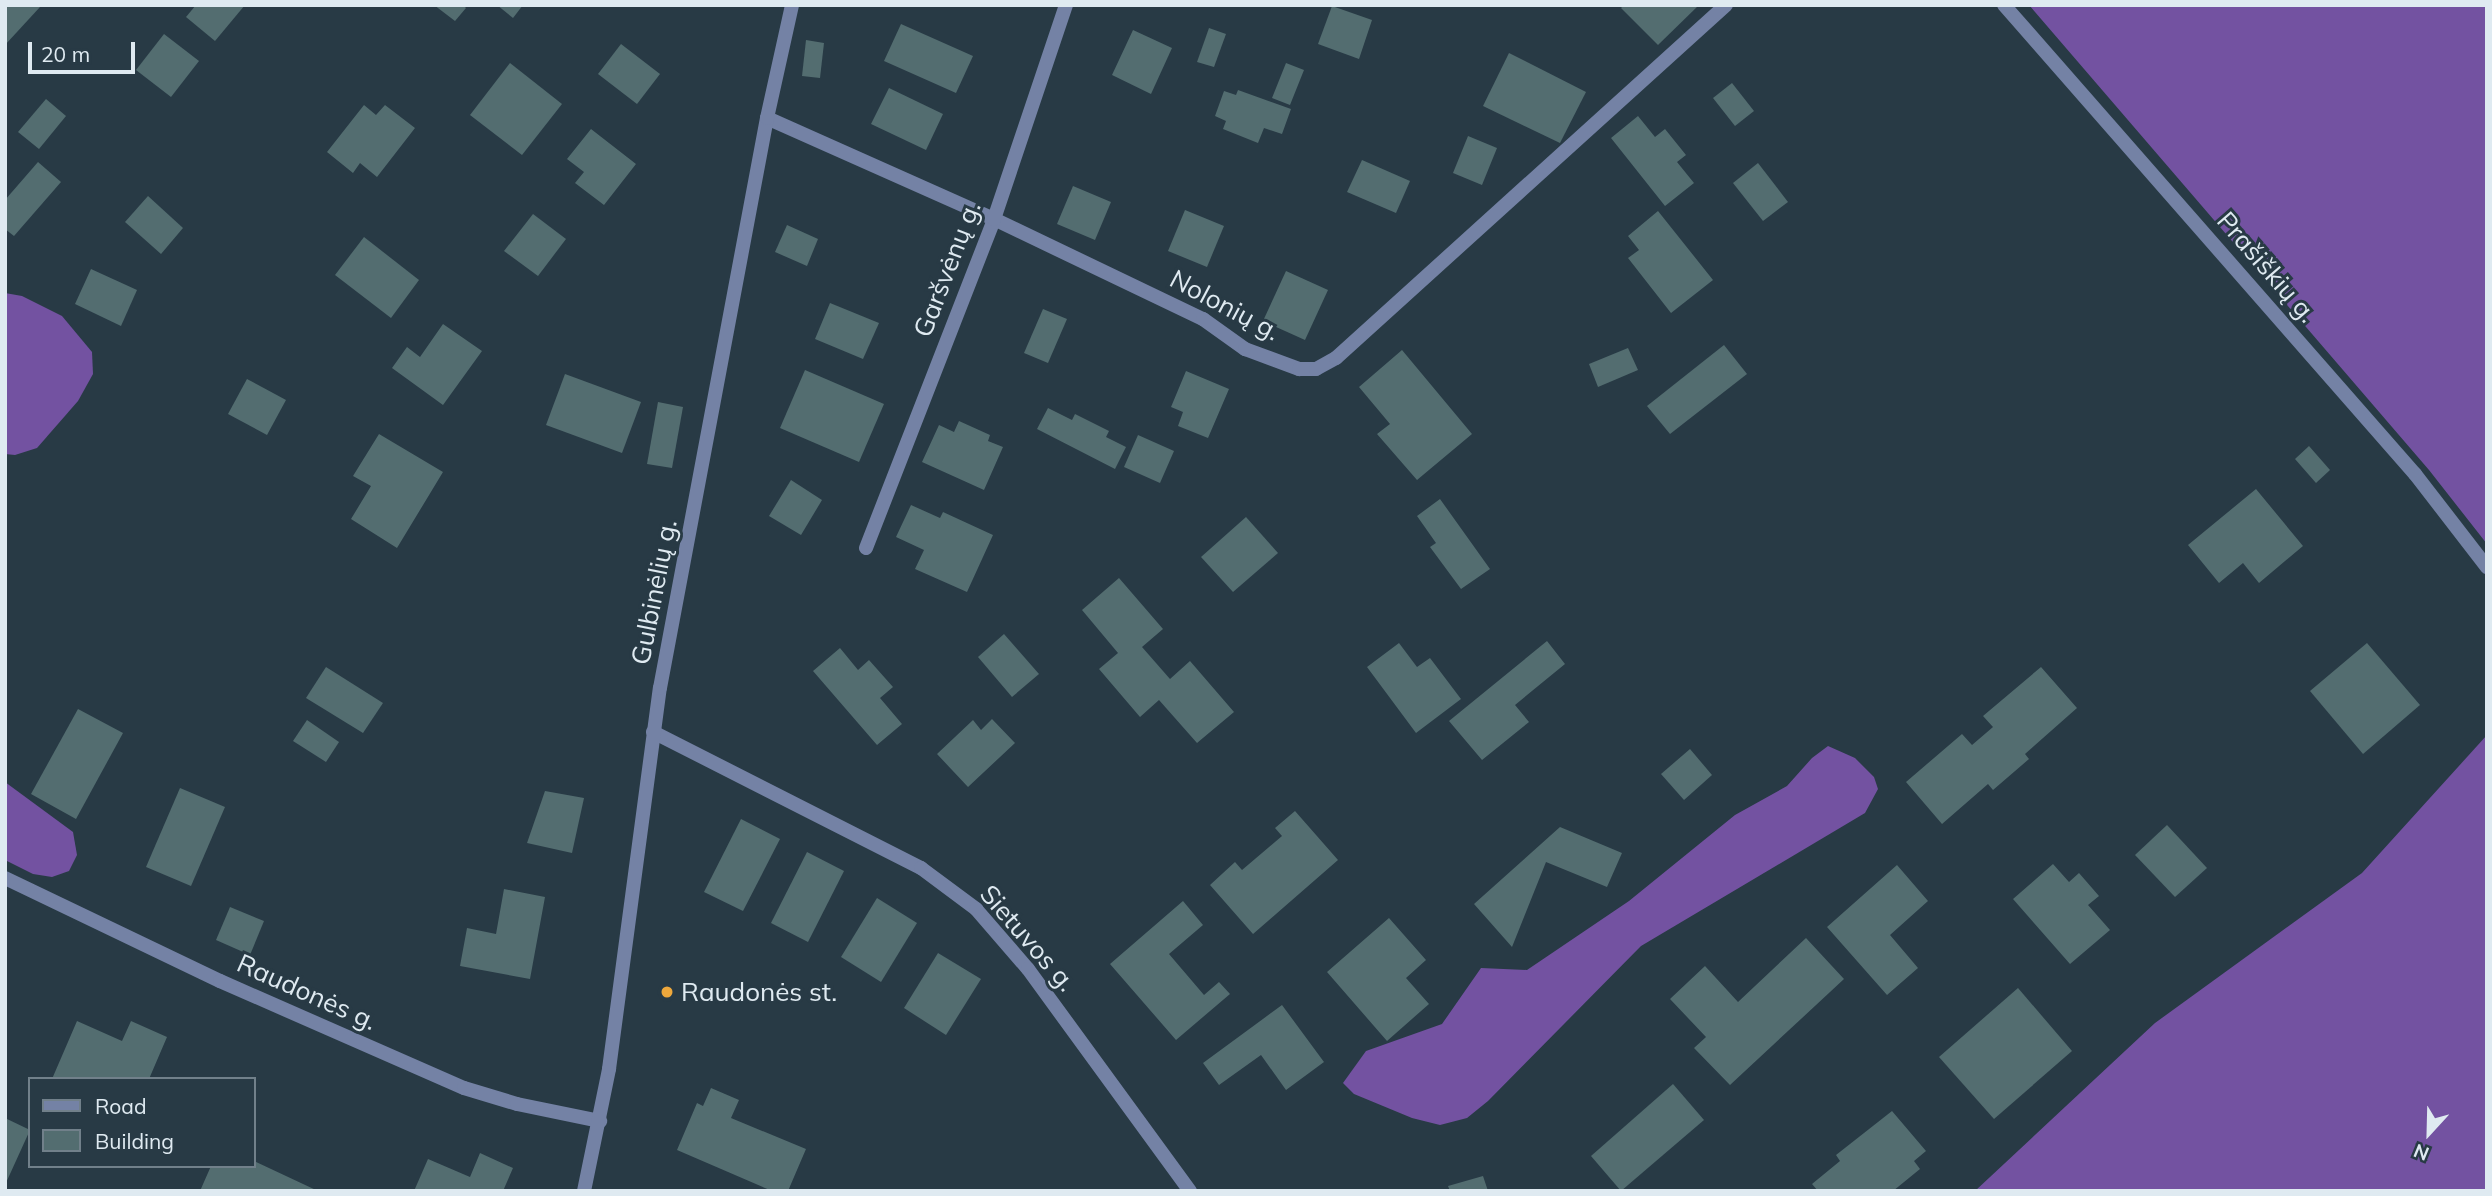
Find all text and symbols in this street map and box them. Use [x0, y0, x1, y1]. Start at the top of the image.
scale bar [32, 28, 138, 72]
text: 20 m [41, 41, 90, 67]
street label: Garšvėnų g. [907, 197, 987, 341]
street label: Prašiškių g. [2210, 205, 2324, 329]
street label: Nolonių g. [1165, 263, 1285, 347]
street label: Gulbinėlių g. [625, 517, 683, 667]
street label: Sietuvos g. [973, 879, 1083, 997]
street label: Raudonės g. [232, 947, 382, 1037]
place label: Raudonės st. [681, 976, 837, 1008]
marker: Raudonės st. [659, 984, 675, 1000]
legend [28, 1077, 256, 1168]
text: Road [95, 1093, 146, 1119]
north arrow [2394, 1098, 2464, 1168]
text: Building [95, 1128, 174, 1154]
text: N [2410, 1139, 2432, 1166]

